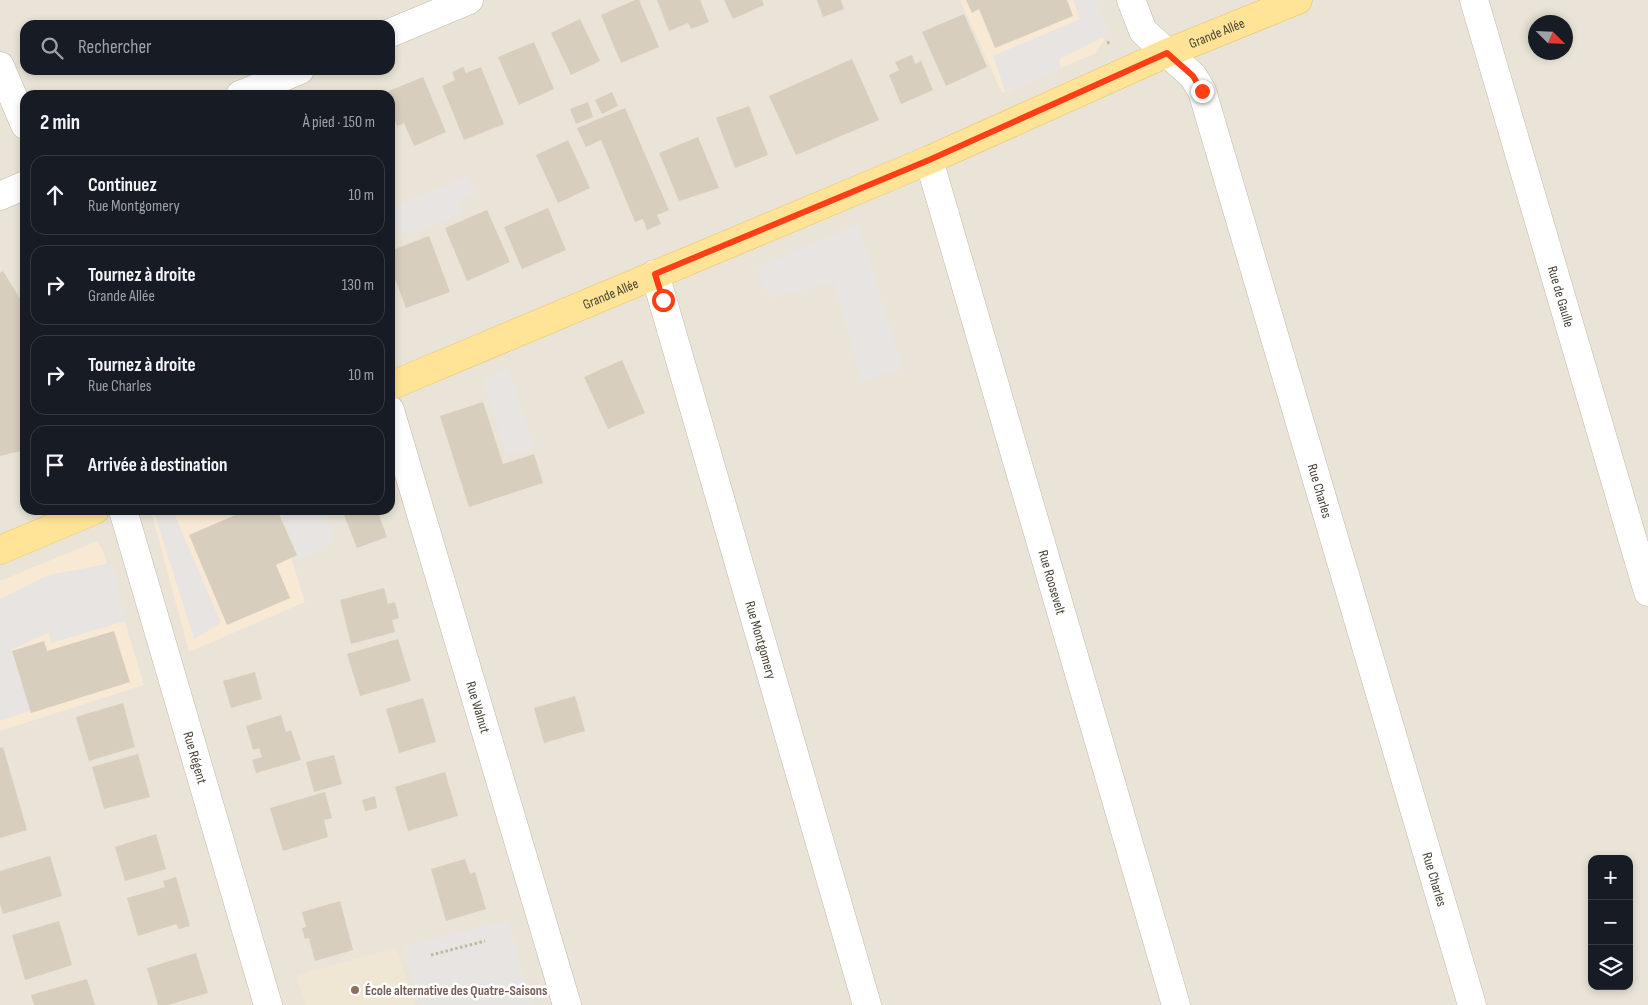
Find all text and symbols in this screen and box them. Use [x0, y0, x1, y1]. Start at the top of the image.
street label: Grande Allée [1187, 14, 1247, 52]
north arrow [1528, 15, 1573, 60]
search box [20, 20, 395, 75]
icon: search [38, 34, 66, 62]
text: Rechercher [78, 36, 152, 59]
route end [1191, 80, 1214, 103]
text: 2 min [40, 110, 80, 135]
text: À pied · 150 m [303, 113, 375, 132]
text: Continuez [88, 174, 157, 197]
icon: ahead [41, 181, 69, 209]
text: 10 m [348, 186, 374, 205]
text: Rue Montgomery [88, 197, 180, 216]
text: Tournez à droite [88, 264, 196, 287]
street label: Rue de Gaulle [1544, 264, 1578, 329]
icon: right [41, 271, 69, 299]
street label: Grande Allée [580, 275, 641, 313]
text: 130 m [342, 276, 374, 295]
text: Grande Allée [88, 287, 155, 306]
route start [652, 289, 675, 312]
text: Tournez à droite [88, 354, 196, 377]
icon: right [41, 361, 69, 389]
text: 10 m [348, 366, 374, 385]
text: Rue Charles [88, 377, 152, 396]
icon: arrive [41, 451, 69, 479]
text: Arrivée à destination [88, 454, 228, 477]
street label: Rue Charles [1304, 462, 1336, 520]
street label: Rue Roosevelt [1034, 548, 1069, 617]
street label: Rue Montgomery [741, 599, 780, 682]
street label: Rue Walnut [462, 679, 494, 735]
street label: Rue Régent [179, 730, 211, 786]
street label: Rue Charles [1418, 850, 1450, 909]
map controls [1588, 855, 1633, 990]
button: + [1588, 855, 1633, 900]
button: − [1588, 900, 1633, 945]
button: layers [1588, 945, 1633, 990]
place label: École alternative des Quatre-Saisons [365, 982, 547, 999]
marker: École alternative des Quatre-Saisons [349, 984, 361, 996]

